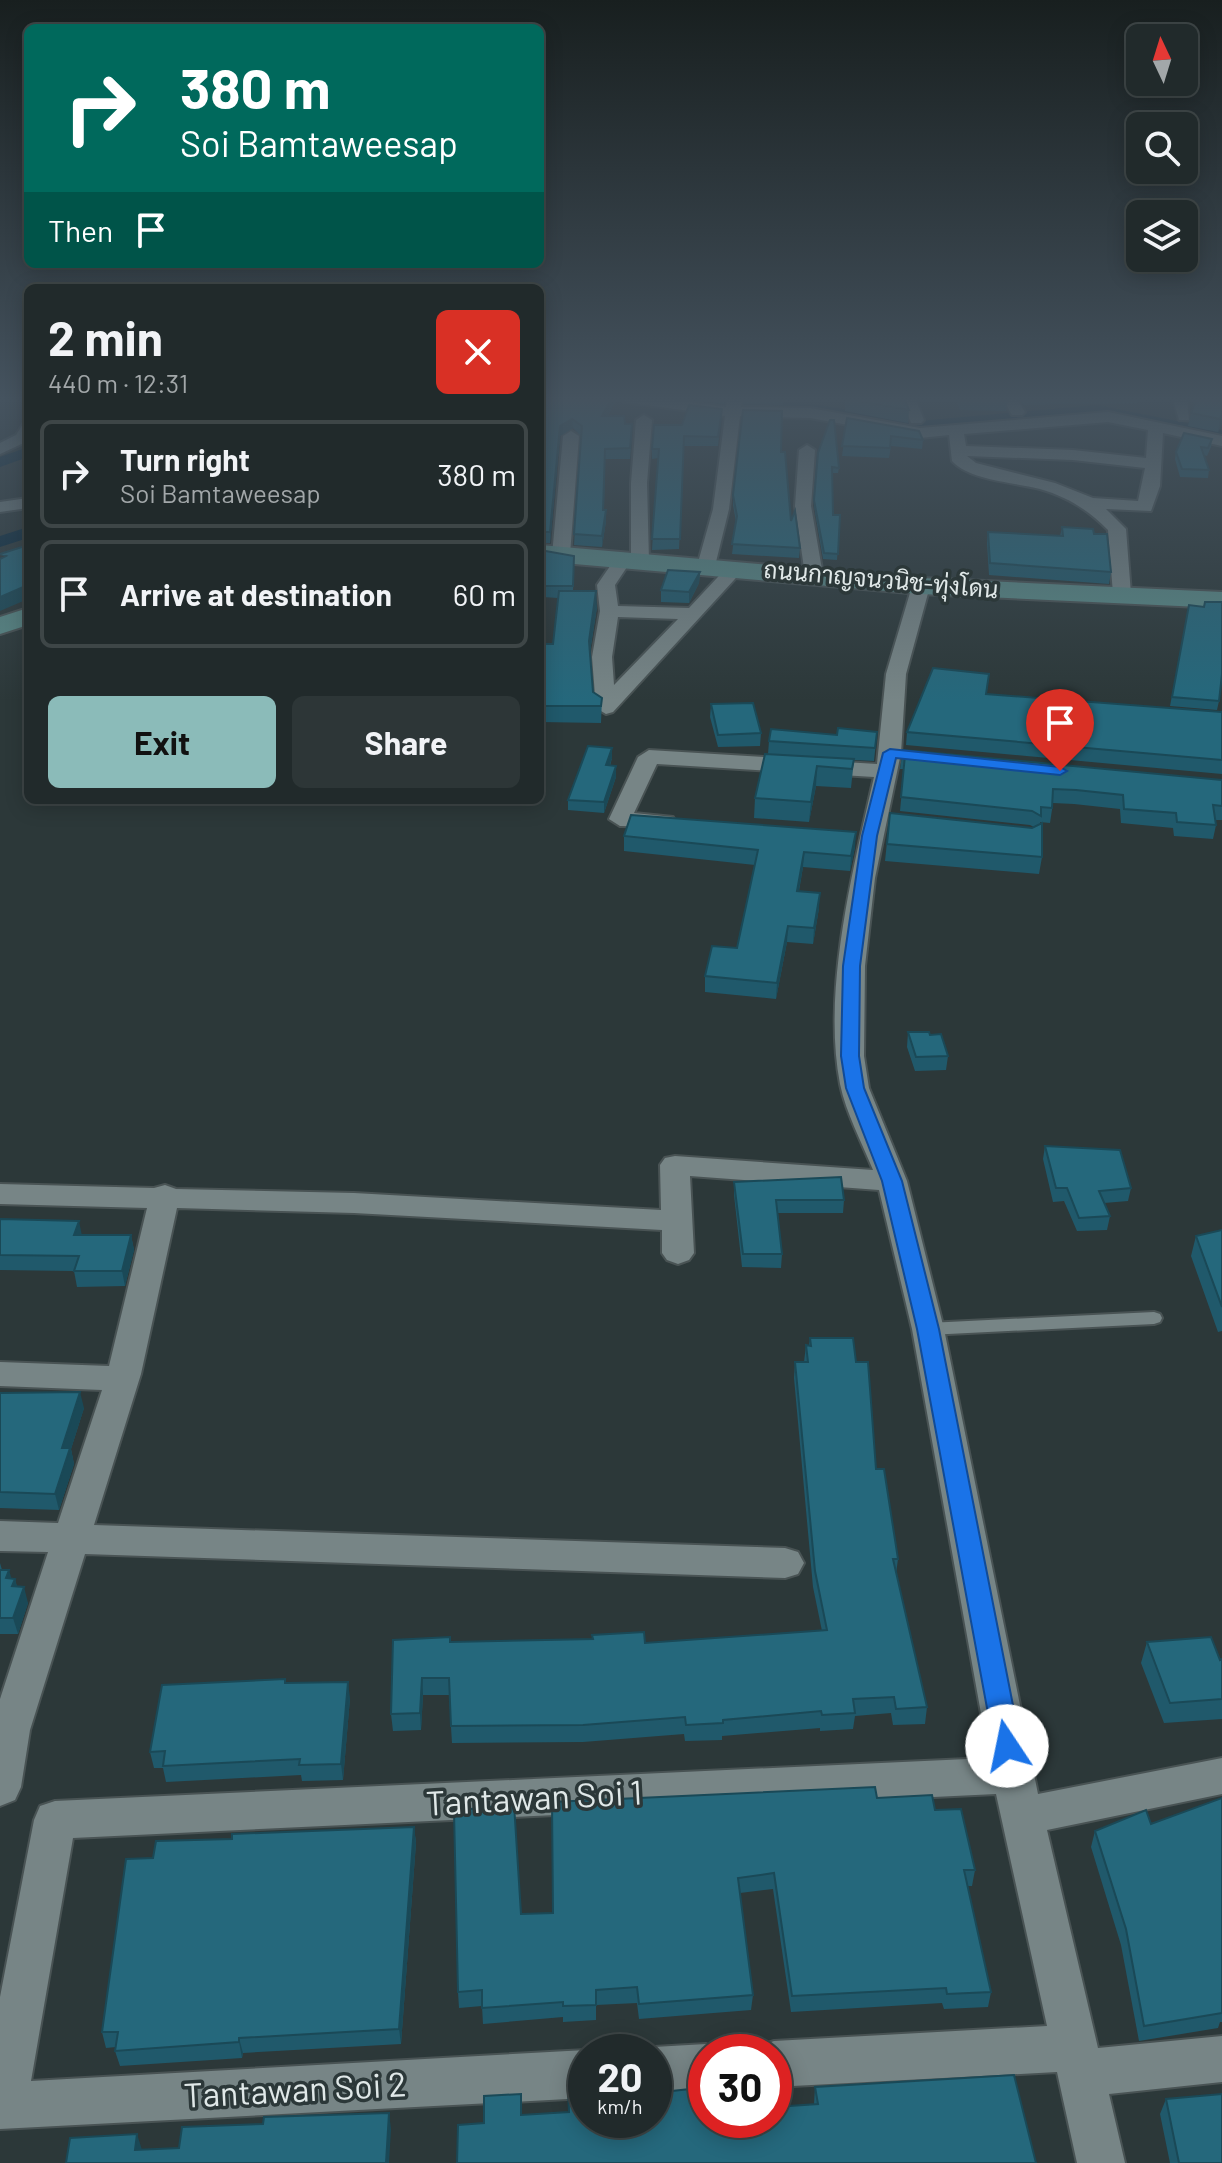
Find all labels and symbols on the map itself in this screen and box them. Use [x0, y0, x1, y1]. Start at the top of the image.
north arrow [1126, 24, 1198, 96]
street label: ถนนกาญจนวนิช-ทุ่งโดน [762, 554, 1000, 606]
pin [1026, 689, 1094, 771]
position arrow [965, 1704, 1049, 1788]
street label: Tantawan Soi 1 [425, 1770, 643, 1823]
speed limit sign: 30 [688, 2034, 792, 2138]
street label: Tantawan Soi 2 [183, 2062, 407, 2115]

